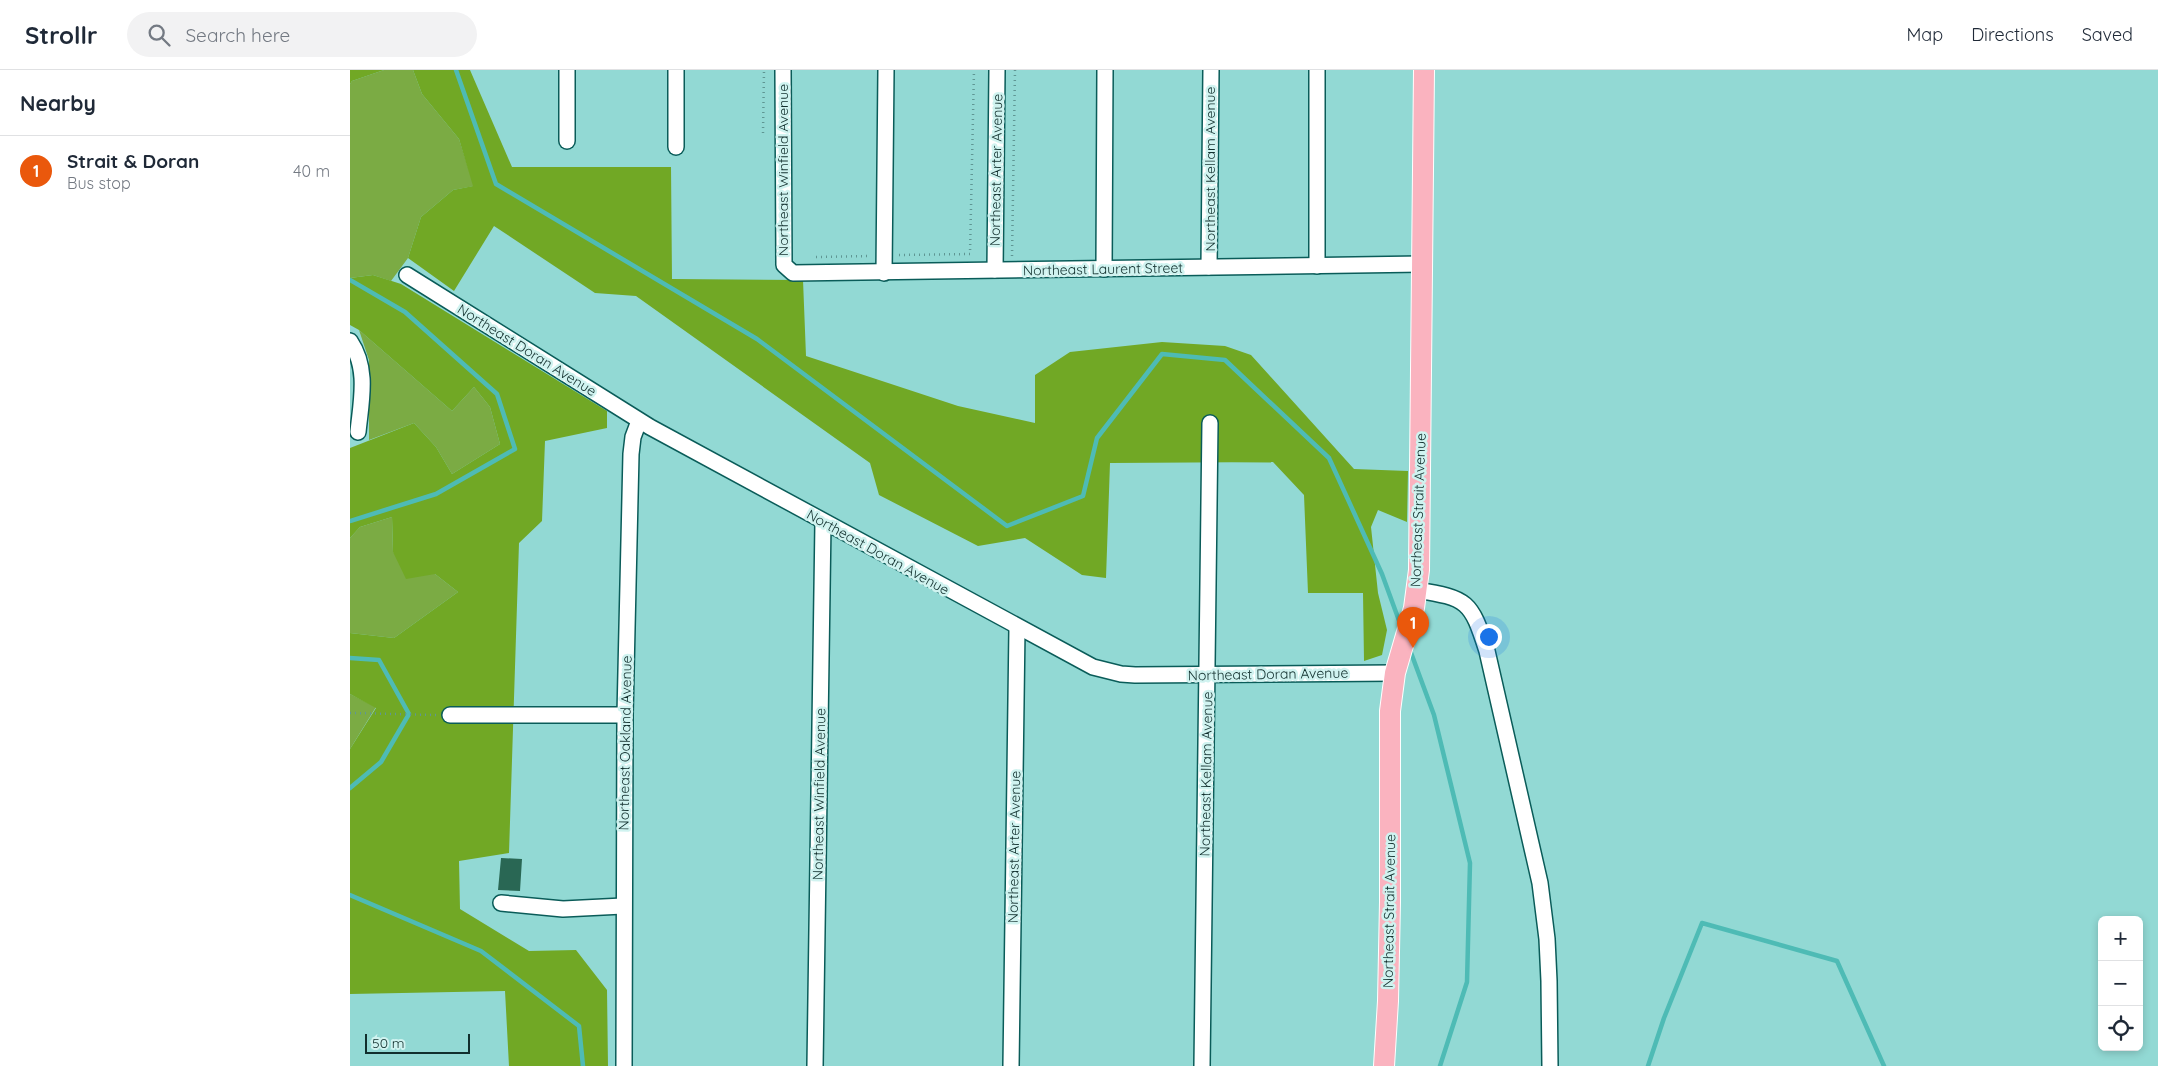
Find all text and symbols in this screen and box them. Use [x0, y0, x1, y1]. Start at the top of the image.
search box [127, 12, 477, 57]
text: Strollr [25, 20, 97, 50]
icon: search [145, 21, 173, 49]
text: Search here [185, 23, 290, 47]
text: Map [1906, 23, 1943, 46]
text: Directions [1971, 23, 2054, 46]
text: Saved [2082, 23, 2133, 46]
street label: Northeast Winfield Avenue [774, 84, 792, 256]
street label: Northeast Kellam Avenue [1201, 87, 1219, 251]
text: Nearby [20, 90, 96, 116]
street label: Northeast Arter Avenue [986, 94, 1006, 246]
text: Strait & Doran [67, 149, 199, 173]
text: 1 [33, 161, 39, 181]
text: 40 m [293, 161, 330, 181]
text: Bus stop [67, 173, 131, 193]
street label: Northeast Laurent Street [1023, 259, 1183, 279]
street label: Northeast Doran Avenue [454, 300, 600, 400]
street label: Northeast Strait Avenue [1406, 433, 1430, 587]
street label: Northeast Doran Avenue [803, 505, 953, 599]
pin: 1 [1397, 607, 1429, 648]
your location [1476, 624, 1502, 650]
street label: Northeast Oakland Avenue [614, 655, 636, 831]
street label: Northeast Doran Avenue [1188, 664, 1348, 684]
street label: Northeast Kellam Avenue [1196, 691, 1216, 857]
street label: Northeast Winfield Avenue [808, 708, 830, 880]
street label: Northeast Arter Avenue [1004, 771, 1024, 923]
street label: Northeast Strait Avenue [1379, 834, 1399, 988]
map controls [2098, 916, 2143, 1051]
button: + [2098, 916, 2143, 961]
button: − [2098, 961, 2143, 1006]
button: locate [2098, 1006, 2143, 1051]
scale bar [365, 1031, 470, 1054]
text: 50 m [372, 1034, 405, 1052]

